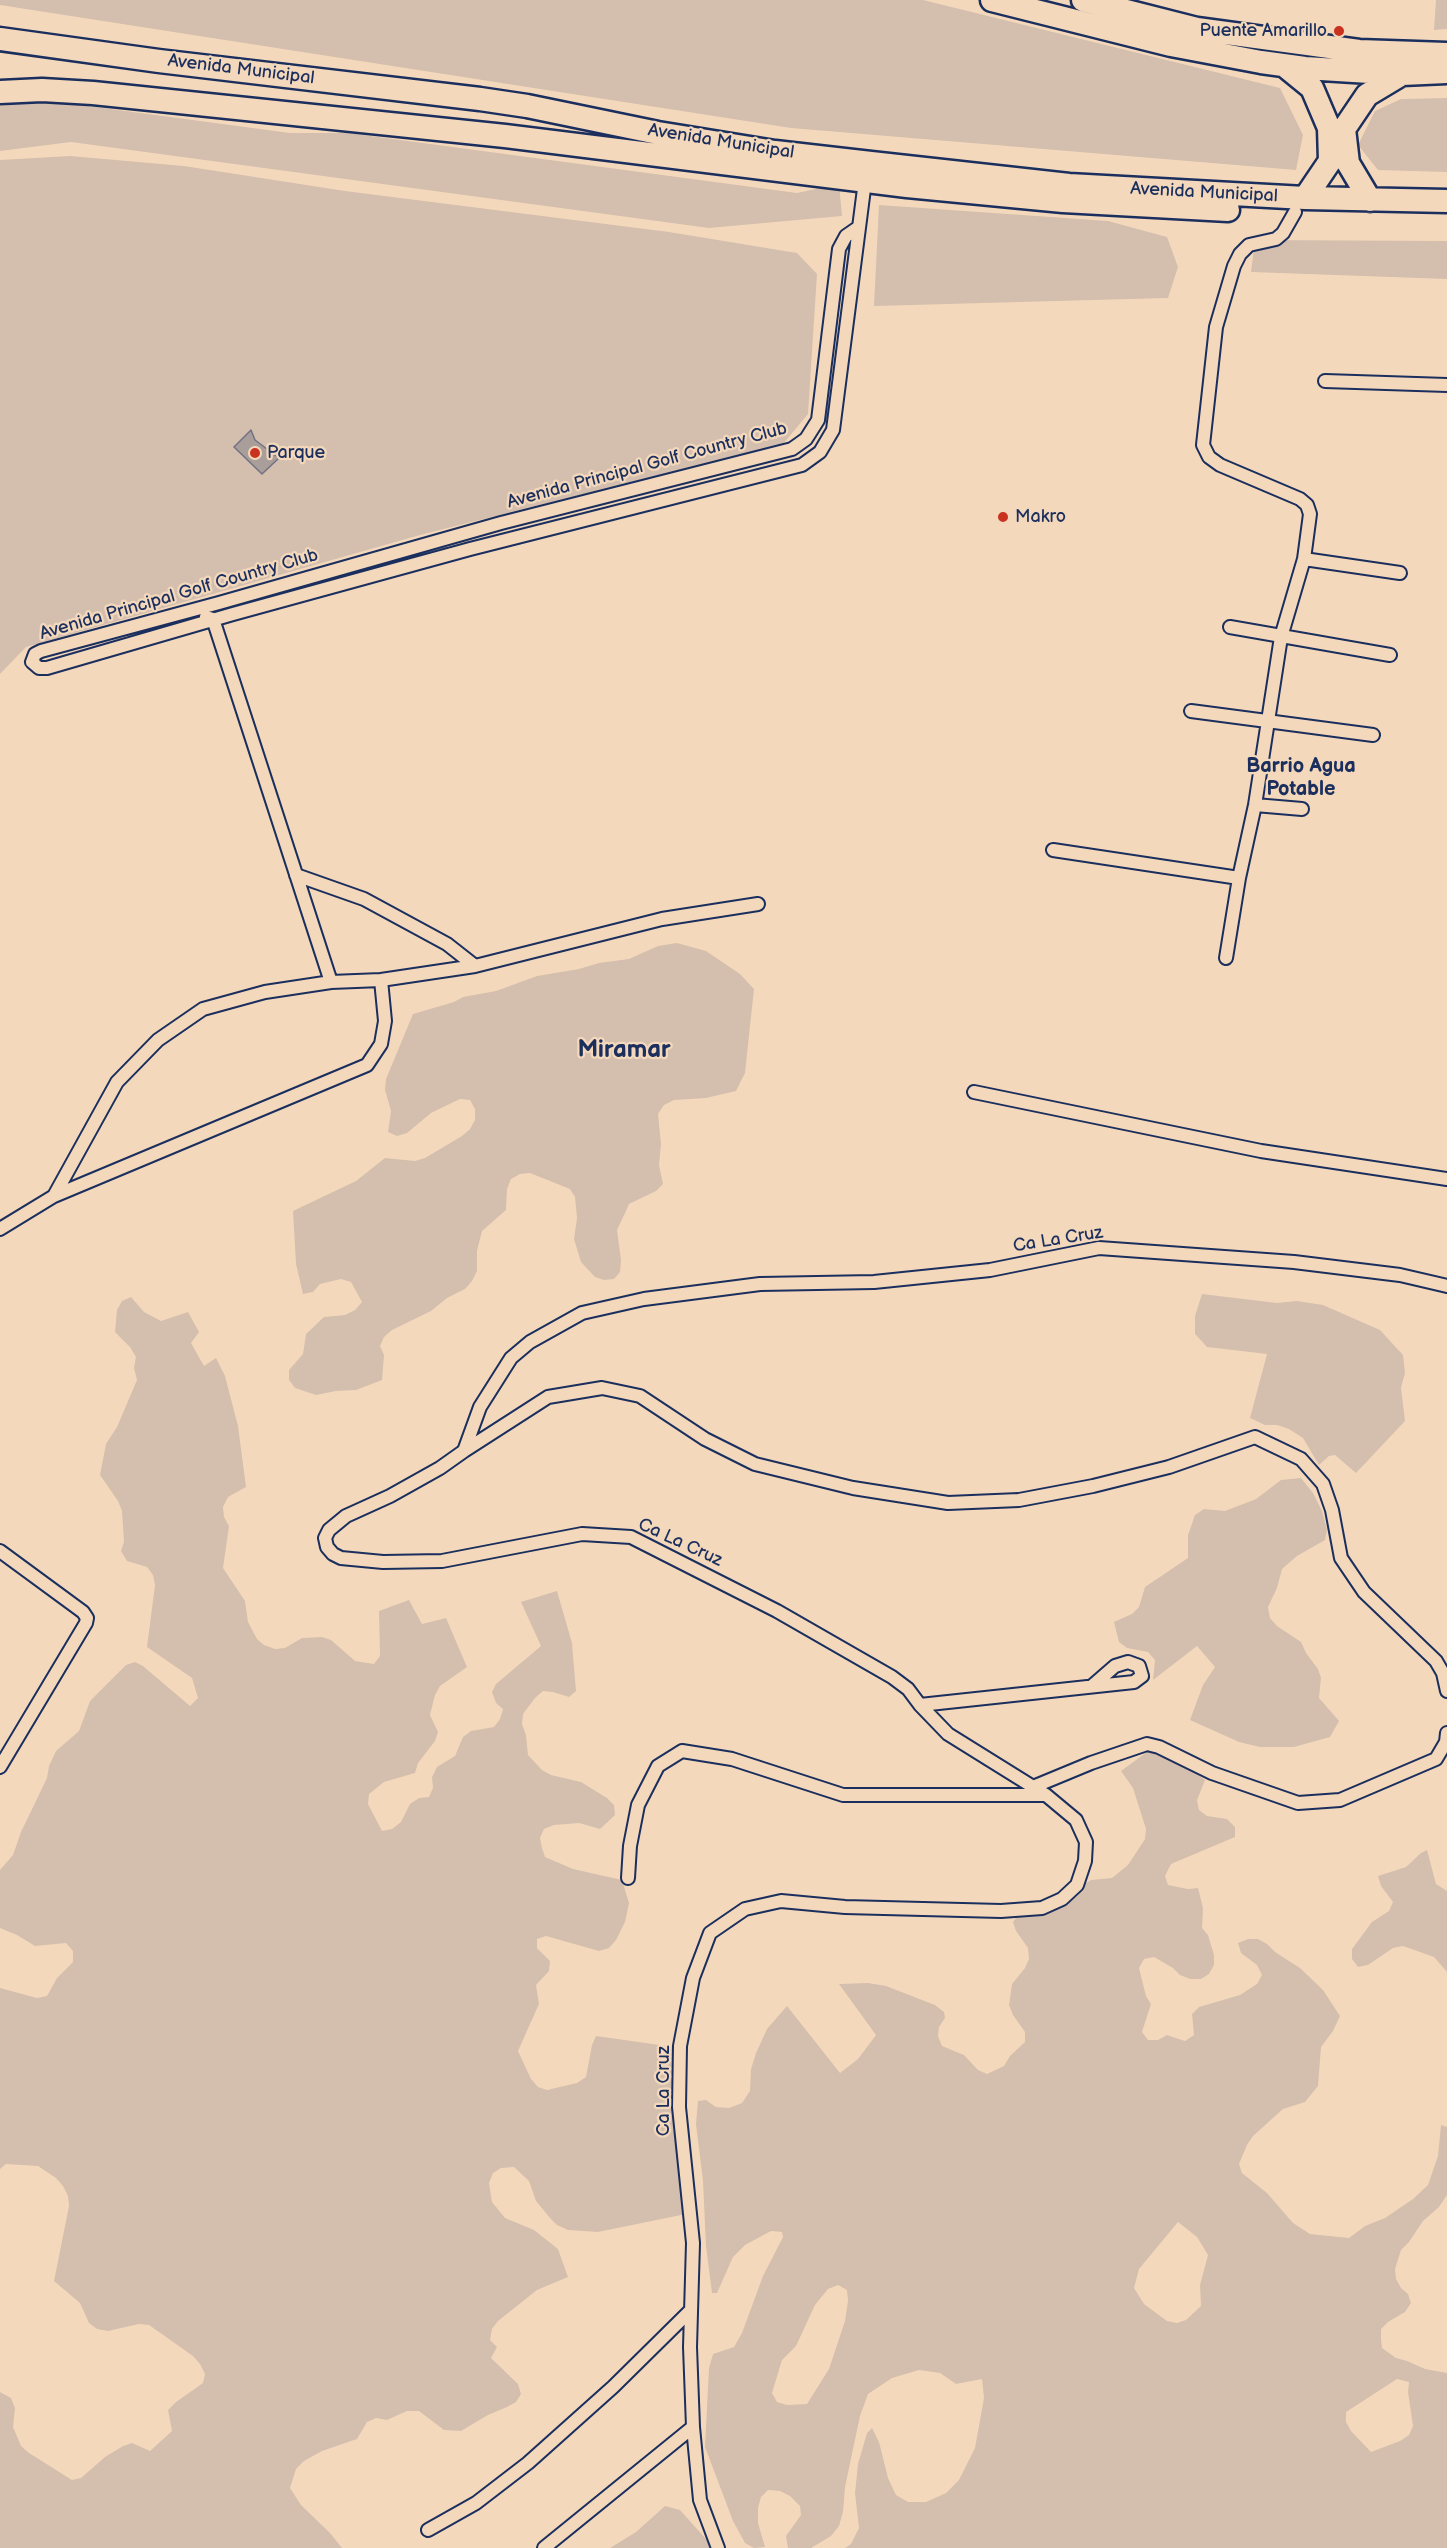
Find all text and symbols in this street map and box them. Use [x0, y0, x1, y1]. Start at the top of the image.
place label: Puente Amarillo [1199, 20, 1327, 42]
marker: Puente Amarillo [1332, 24, 1346, 38]
street label: Avenida Municipal [166, 50, 316, 90]
street label: Avenida Municipal [646, 120, 796, 164]
street label: Avenida Municipal [1130, 178, 1278, 208]
street label: Avenida Principal Golf Country Club [505, 418, 789, 514]
place label: Parque [267, 442, 325, 464]
marker: Parque [248, 446, 262, 460]
place label: Makro [1015, 506, 1066, 528]
marker: Makro [996, 510, 1010, 524]
street label: Avenida Principal Golf Country Club [37, 545, 321, 645]
district label: Barrio Agua Potable [1246, 755, 1356, 802]
district label: Miramar [577, 1037, 671, 1065]
street label: Ca La Cruz [1012, 1222, 1104, 1258]
street label: Ca La Cruz [634, 1514, 726, 1572]
street label: Ca La Cruz [653, 2046, 675, 2136]

